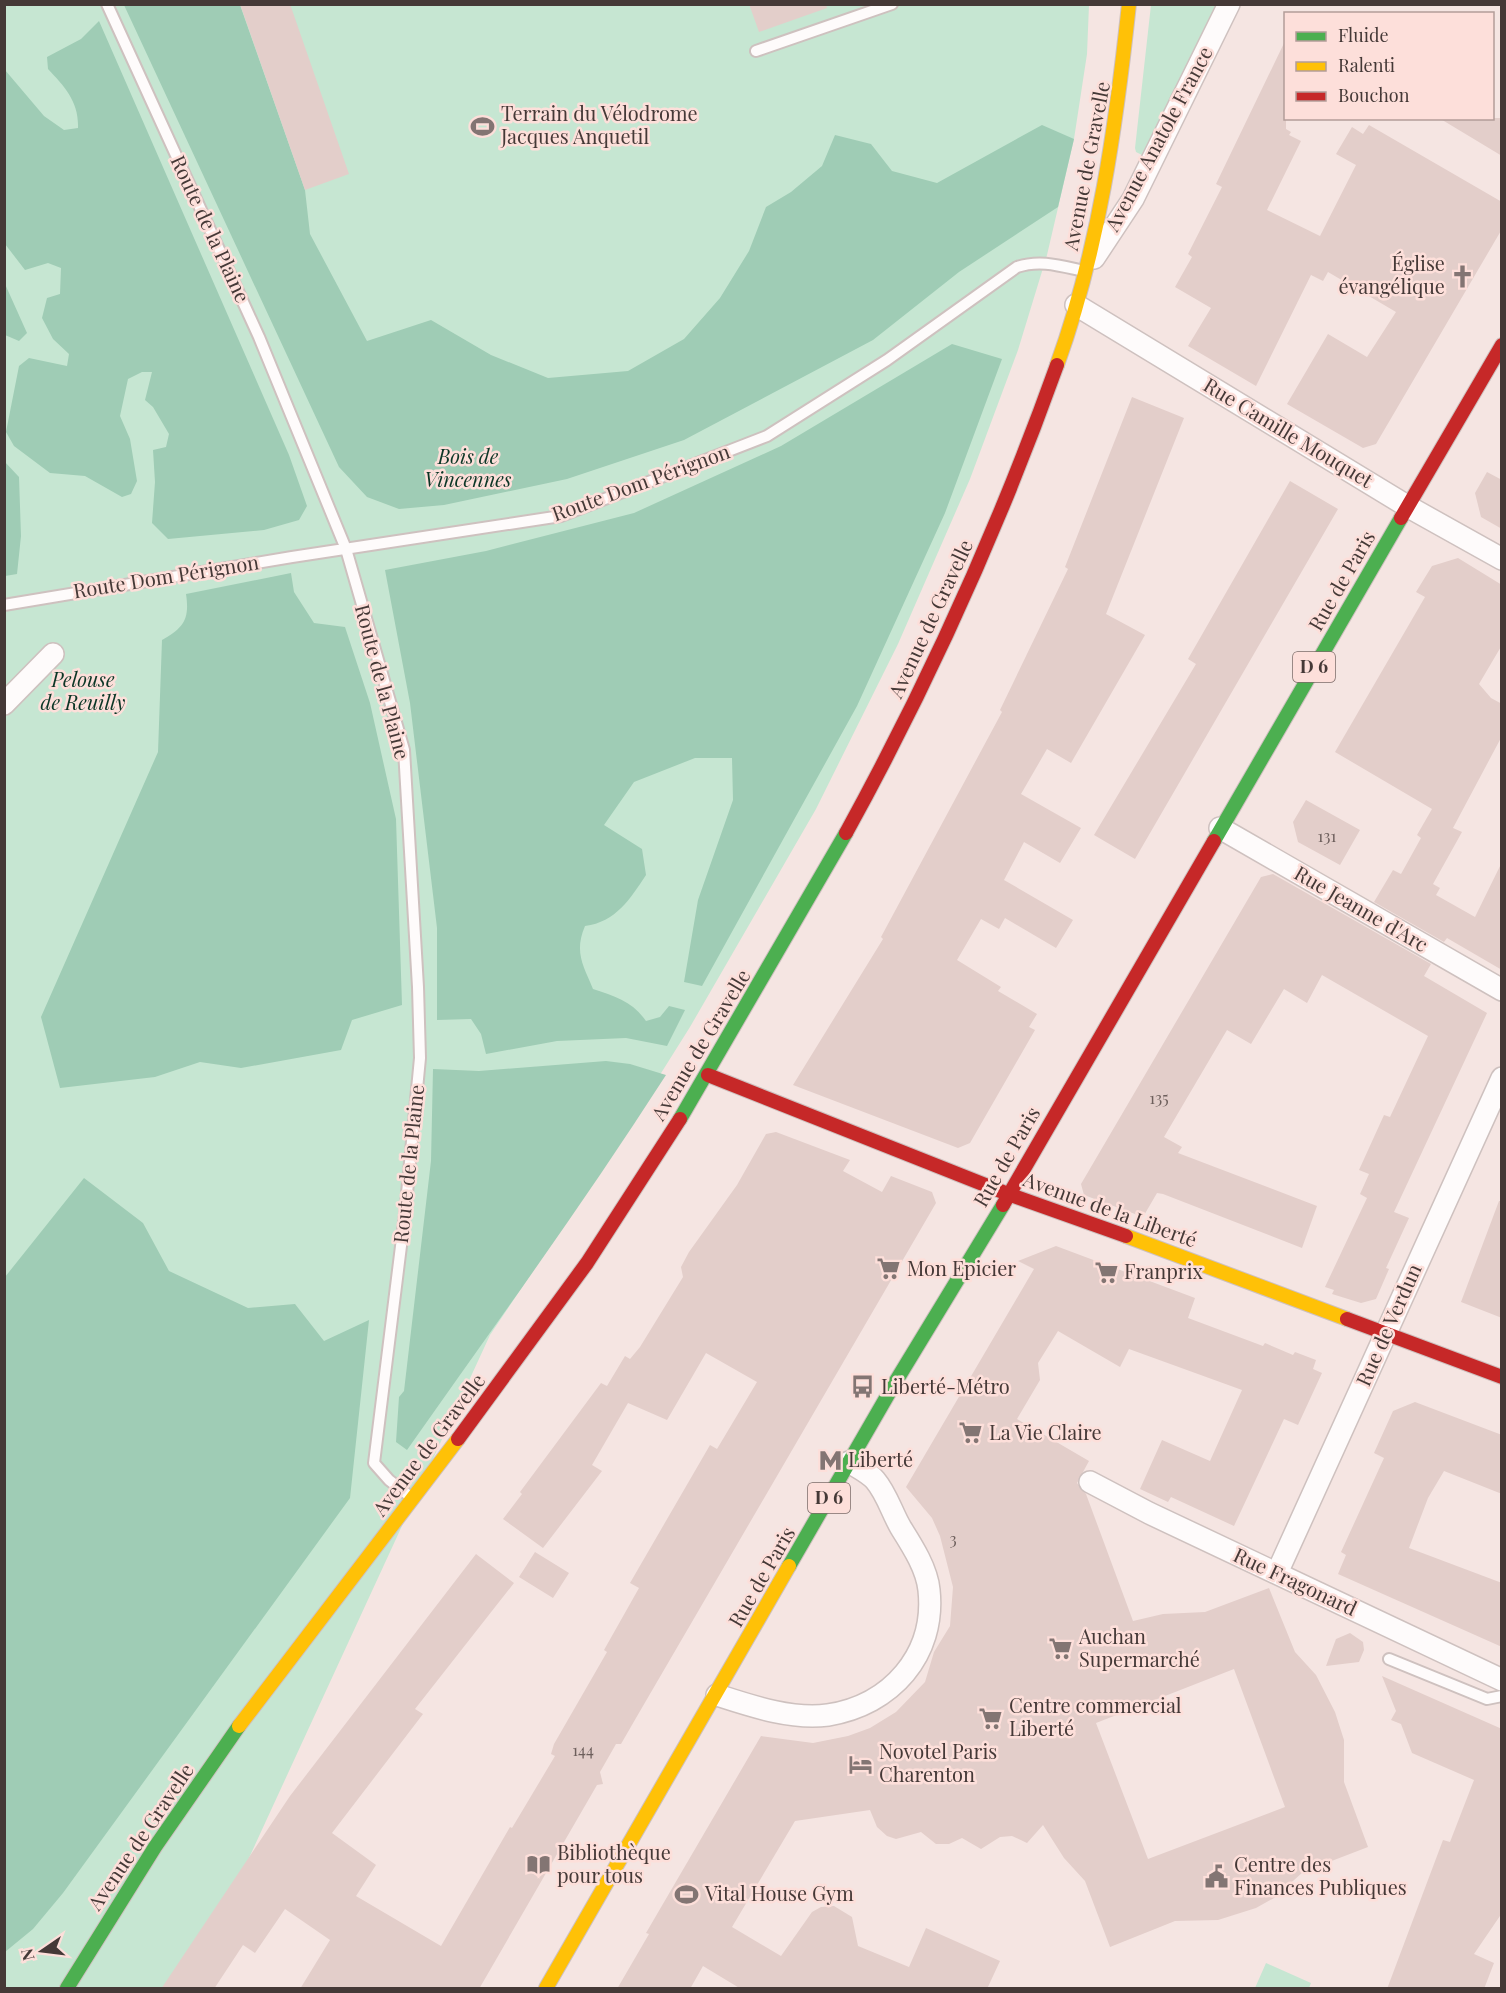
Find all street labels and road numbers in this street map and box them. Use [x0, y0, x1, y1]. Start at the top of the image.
street label: Avenue Anatole France [1097, 41, 1218, 236]
street label: Avenue de Gravelle [1056, 79, 1115, 253]
street label: Route de la Plaine [165, 150, 257, 306]
street label: Rue Camille Mouquet [1199, 370, 1379, 493]
street label: Route Dom Pérignon [548, 437, 733, 526]
street label: Rue de Paris [1301, 525, 1380, 635]
street label: Avenue de Gravelle [881, 535, 978, 703]
street label: Route Dom Pérignon [71, 547, 261, 604]
street label: Route de la Plaine [350, 601, 417, 762]
road number: D 6 [1293, 652, 1335, 682]
street label: Rue Jeanne d'Arc [1290, 858, 1434, 957]
street label: Avenue de Gravelle [643, 964, 755, 1126]
street label: Route de la Plaine [386, 1083, 429, 1245]
street label: Rue de Paris [966, 1101, 1045, 1211]
street label: Avenue de la Liberté [1019, 1164, 1201, 1253]
street label: Rue de Verdun [1349, 1259, 1427, 1390]
street label: Avenue de Gravelle [365, 1367, 490, 1522]
road number: D 6 [808, 1483, 850, 1513]
street label: Rue de Paris [721, 1521, 800, 1631]
street label: Rue Fragonard [1230, 1540, 1362, 1621]
street label: Avenue de Gravelle [80, 1757, 199, 1916]

